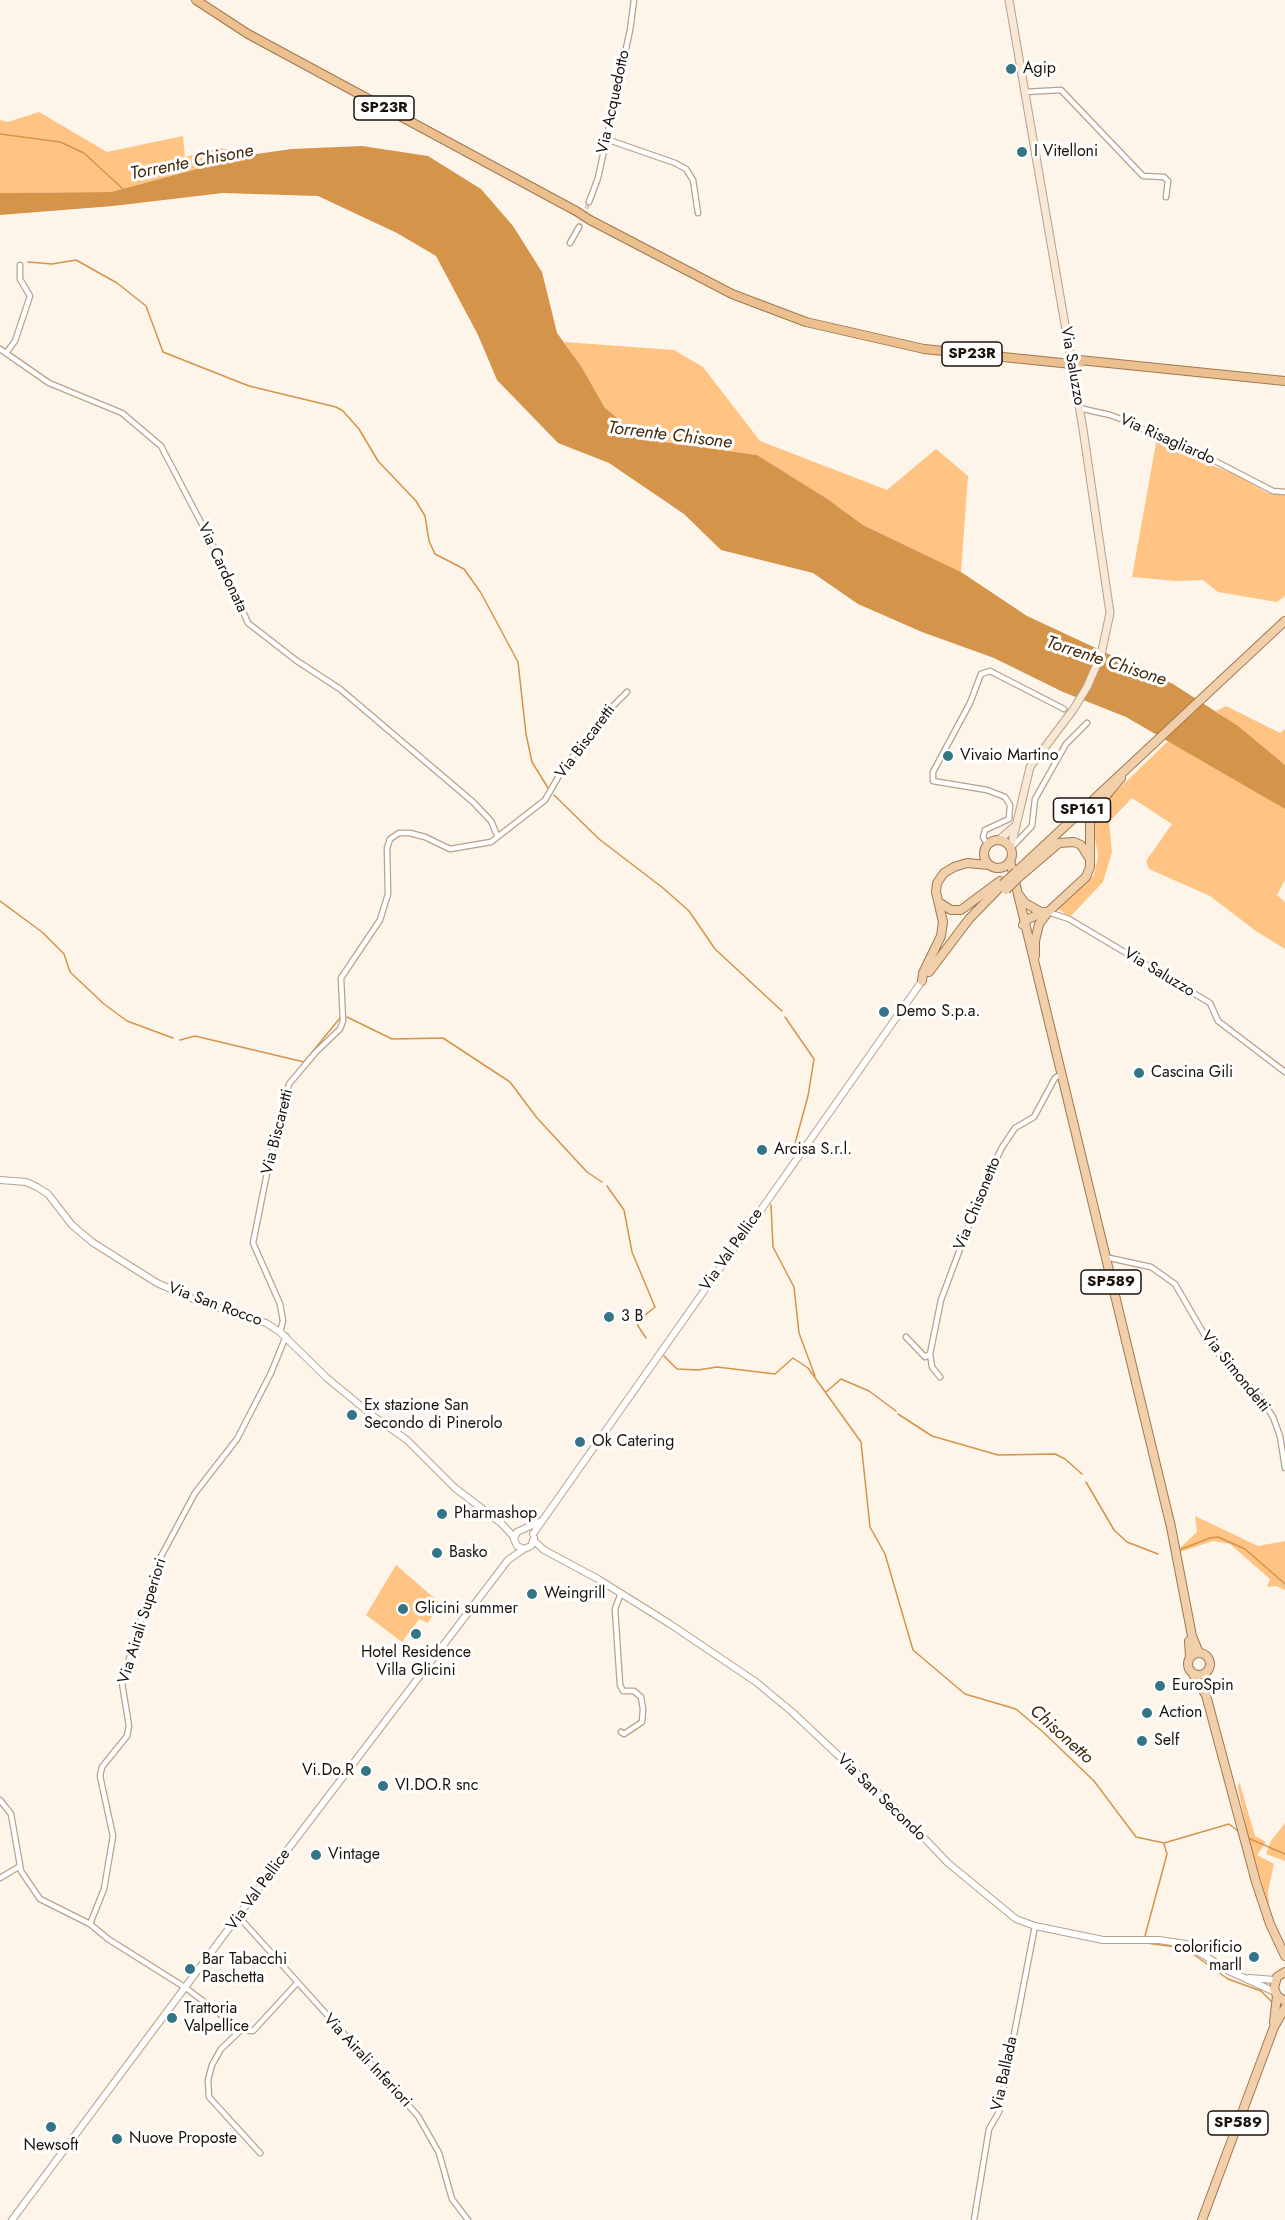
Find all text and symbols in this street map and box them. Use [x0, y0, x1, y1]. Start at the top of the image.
street label: Via Acquedotto [594, 48, 634, 156]
place label: Agip [1023, 59, 1056, 79]
marker: Agip [1004, 62, 1018, 76]
road number: SP23R [354, 96, 414, 120]
water label: Torrente Chisone [129, 140, 255, 186]
place label: I Vitelloni [1034, 142, 1098, 162]
marker: I Vitelloni [1015, 145, 1029, 159]
street label: Via Saluzzo [1056, 325, 1088, 407]
road number: SP23R [942, 342, 1002, 366]
street label: Via Risagliardo [1116, 410, 1218, 470]
water label: Torrente Chisone [607, 418, 733, 454]
street label: Via Cardonata [193, 520, 251, 616]
water label: Torrente Chisone [1043, 632, 1169, 692]
street label: Via Biscaretti [552, 701, 620, 783]
place label: Vivaio Martino [960, 746, 1058, 766]
marker: Vivaio Martino [941, 749, 955, 763]
road number: SP161 [1054, 798, 1110, 822]
street label: Via Saluzzo [1120, 944, 1198, 1002]
place label: Demo S.p.a. [896, 1002, 980, 1022]
marker: Demo S.p.a. [877, 1005, 891, 1019]
place label: Cascina Gili [1151, 1063, 1233, 1083]
marker: Cascina Gili [1132, 1066, 1146, 1080]
street label: Via Biscaretti [258, 1087, 298, 1177]
place label: Arcisa S.r.l. [774, 1140, 852, 1160]
marker: Arcisa S.r.l. [755, 1143, 769, 1157]
street label: Via Chisonetto [951, 1155, 1005, 1253]
street label: Via Val Pellice [697, 1205, 767, 1295]
road number: SP589 [1081, 1270, 1141, 1294]
street label: Via San Rocco [165, 1279, 265, 1331]
place label: 3 B [621, 1307, 643, 1327]
marker: 3 B [602, 1310, 616, 1324]
street label: Via Simondetti [1196, 1328, 1274, 1416]
place label: Ex stazione San Secondo di Pinerolo [364, 1396, 502, 1434]
marker: Ex stazione San Secondo di Pinerolo [345, 1408, 359, 1422]
place label: Ok Catering [592, 1432, 674, 1452]
marker: Ok Catering [573, 1435, 587, 1449]
place label: Pharmashop [454, 1504, 537, 1524]
marker: Pharmashop [435, 1507, 449, 1521]
place label: Basko [449, 1543, 488, 1563]
marker: Basko [430, 1546, 444, 1560]
street label: Via Airali Superiori [115, 1556, 171, 1686]
place label: Weingrill [544, 1584, 605, 1604]
marker: Weingrill [525, 1587, 539, 1601]
place label: Glicini summer [415, 1599, 518, 1619]
marker: Glicini summer [396, 1602, 410, 1616]
marker: Hotel Residence Villa Glicini [409, 1627, 423, 1641]
place label: Hotel Residence Villa Glicini [361, 1643, 471, 1681]
place label: EuroSpin [1172, 1676, 1234, 1696]
marker: EuroSpin [1153, 1679, 1167, 1693]
water label: Chisonetto [1025, 1701, 1097, 1769]
place label: Action [1159, 1703, 1202, 1723]
marker: Action [1140, 1706, 1154, 1720]
place label: Self [1154, 1731, 1179, 1751]
marker: Self [1135, 1734, 1149, 1748]
street label: Via San Secondo [832, 1751, 930, 1845]
place label: Vi.Do.R [302, 1761, 354, 1781]
marker: Vi.Do.R [359, 1764, 373, 1778]
place label: VI.DO.R snc [395, 1776, 478, 1796]
marker: VI.DO.R snc [376, 1779, 390, 1793]
street label: Via Val Pellice [223, 1845, 295, 1935]
place label: Vintage [328, 1845, 380, 1865]
marker: Vintage [309, 1848, 323, 1862]
place label: colorificio marll [1174, 1938, 1242, 1976]
place label: Bar Tabacchi Paschetta [202, 1950, 287, 1988]
marker: colorificio marll [1247, 1950, 1261, 1964]
marker: Bar Tabacchi Paschetta [183, 1962, 197, 1976]
place label: Trattoria Valpellice [184, 1999, 249, 2037]
street label: Via Airali Inferiori [319, 2010, 415, 2112]
marker: Trattoria Valpellice [165, 2011, 179, 2025]
street label: Via Ballada [988, 2035, 1022, 2113]
road number: SP589 [1208, 2111, 1268, 2135]
marker: Newsoft [44, 2120, 58, 2134]
place label: Nuove Proposte [129, 2129, 237, 2149]
marker: Nuove Proposte [110, 2132, 124, 2146]
place label: Newsoft [24, 2136, 78, 2156]

